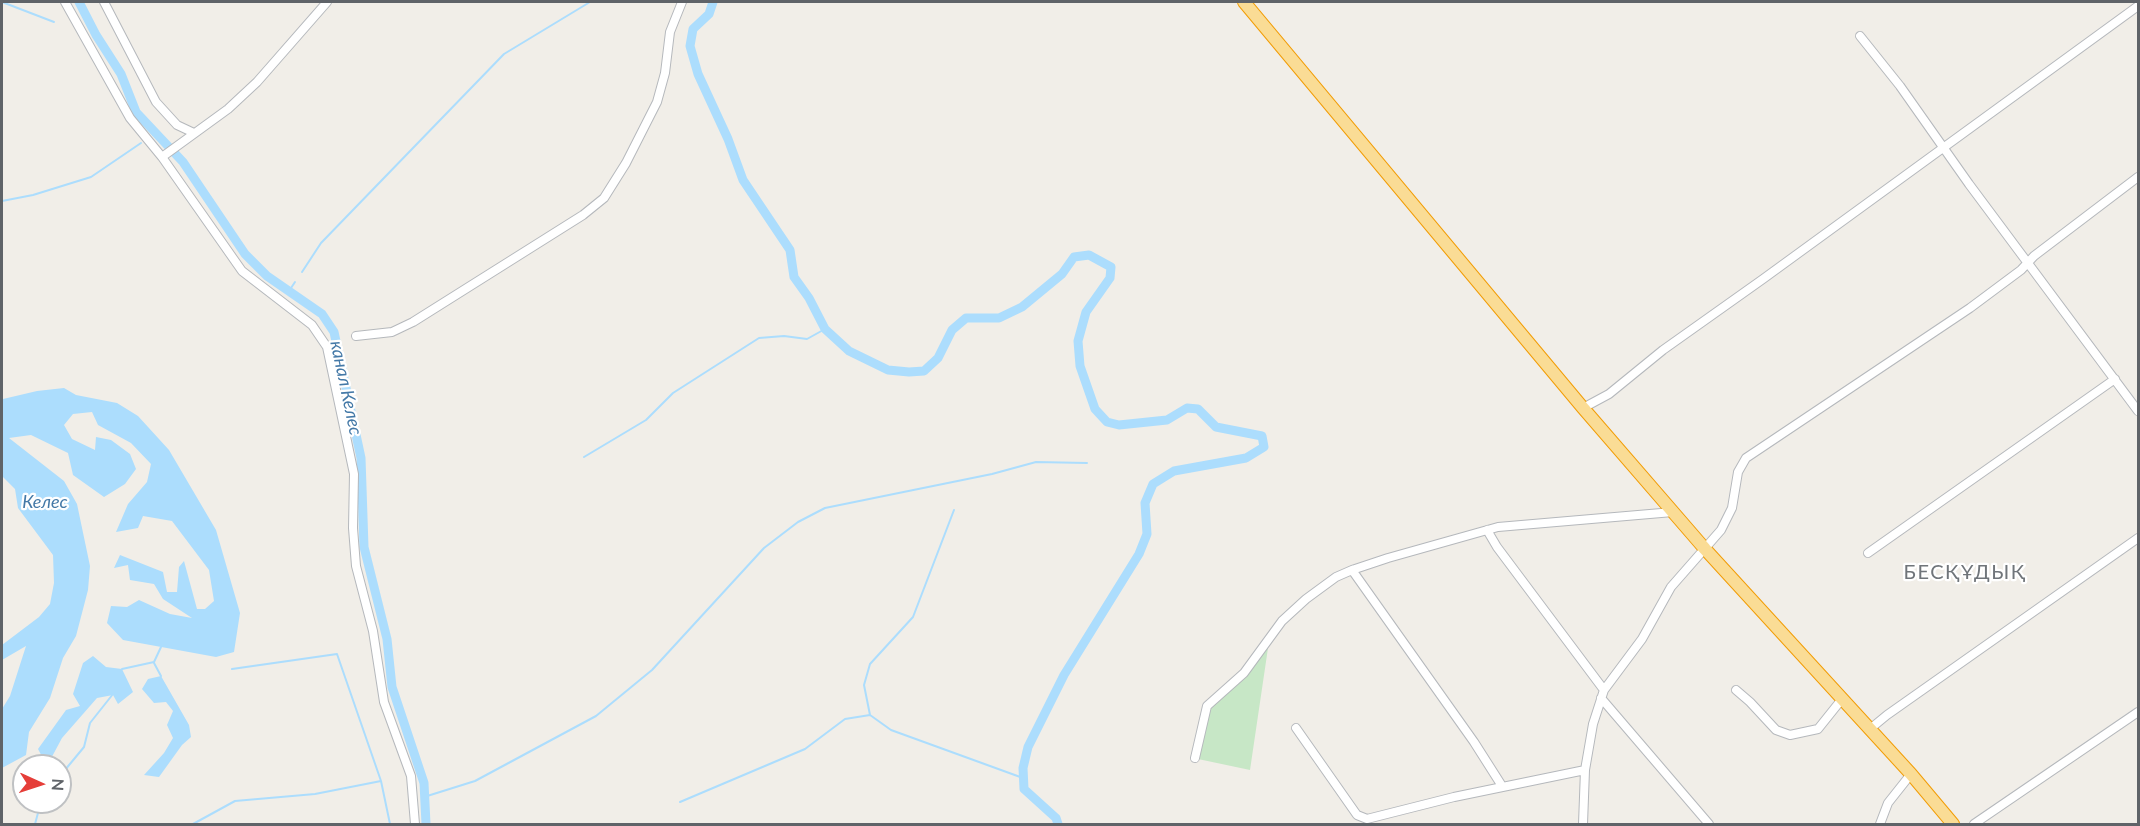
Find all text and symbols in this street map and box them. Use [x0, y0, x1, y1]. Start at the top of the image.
water label: канал Келес [325, 339, 367, 437]
water label: Келес [22, 491, 68, 513]
district label: БЕСҚҰДЫҚ [1904, 561, 2026, 585]
north arrow [12, 754, 72, 814]
text: N [49, 778, 68, 792]

